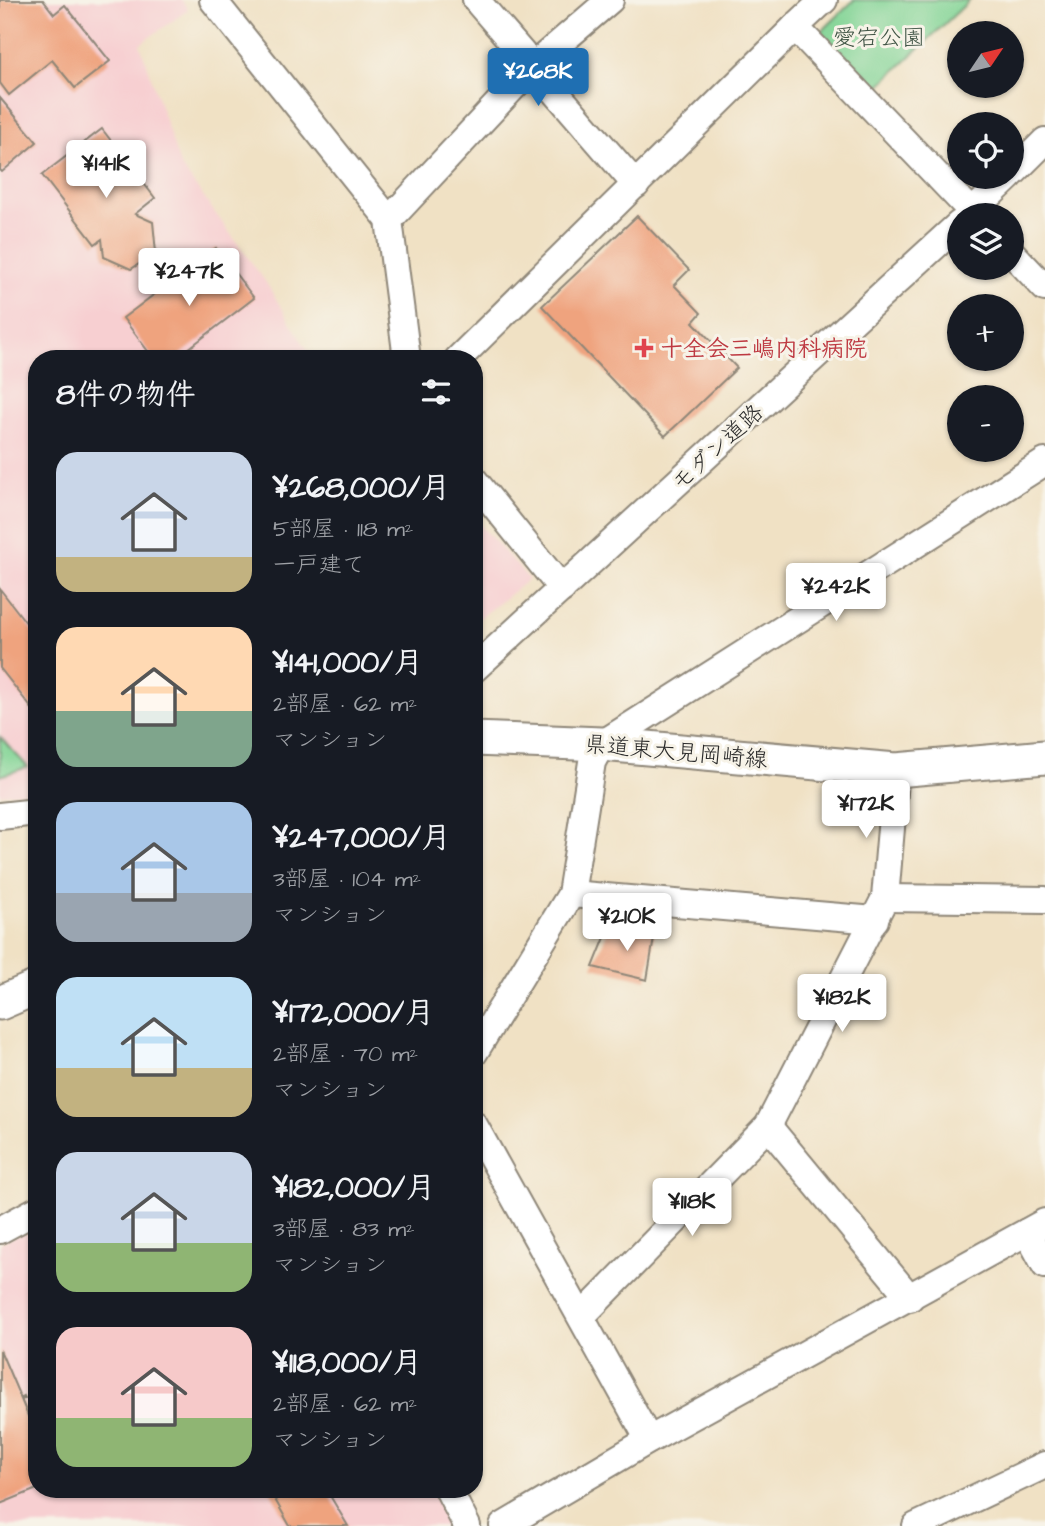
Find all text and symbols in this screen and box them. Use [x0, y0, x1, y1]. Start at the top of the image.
north arrow [947, 21, 1024, 98]
map controls [947, 21, 1024, 462]
park label: 愛宕公園 [833, 22, 925, 54]
pin: ¥268K [489, 48, 587, 108]
text: ¥268K [504, 55, 572, 87]
button: locate [947, 112, 1024, 189]
pin: ¥141K [57, 140, 155, 200]
text: ¥141K [82, 147, 130, 179]
button: layers [947, 203, 1024, 280]
pin: ¥247K [140, 248, 238, 308]
text: ¥247K [154, 255, 224, 287]
button: + [947, 294, 1024, 371]
place label: 十全会三嶋内科病院 [660, 333, 867, 365]
marker: 十全会三嶋内科病院 [634, 338, 654, 358]
icon: filters [417, 373, 455, 411]
text: 8件の物件 [56, 374, 195, 416]
button: − [947, 385, 1024, 462]
street label: モダン道路 [665, 397, 771, 499]
text: ¥268,000/月 [273, 467, 450, 509]
icon: home [112, 480, 196, 564]
text: 5部屋 · 118 m² [273, 513, 413, 545]
text: 一戸建て [273, 549, 365, 581]
pin: ¥242K [787, 564, 885, 623]
text: ¥242K [802, 570, 870, 602]
text: ¥141,000/月 [273, 642, 423, 684]
icon: home [112, 655, 196, 739]
text: 2部屋 · 62 m² [273, 688, 417, 720]
text: マンション [273, 724, 387, 756]
street label: 県道東大見岡崎線 [583, 728, 769, 776]
pin: ¥172K [817, 780, 915, 840]
text: ¥172K [838, 787, 894, 819]
text: ¥247,000/月 [273, 817, 451, 859]
icon: home [112, 830, 196, 914]
text: 3部屋 · 104 m² [273, 863, 421, 895]
pin: ¥210K [578, 894, 676, 953]
text: マンション [273, 899, 387, 931]
text: ¥210K [599, 900, 655, 932]
pin: ¥182K [793, 974, 891, 1034]
text: ¥182K [813, 981, 871, 1013]
text: ¥172,000/月 [273, 992, 434, 1034]
icon: home [112, 1005, 196, 1089]
text: 2部屋 · 70 m² [273, 1038, 418, 1070]
text: マンション [273, 1074, 387, 1106]
text: ¥182,000/月 [273, 1167, 435, 1209]
pin: ¥118K [643, 1178, 741, 1238]
icon: home [112, 1180, 196, 1264]
text: ¥118K [668, 1185, 716, 1217]
text: 3部屋 · 83 m² [273, 1213, 415, 1245]
text: マンション [273, 1249, 387, 1281]
text: ¥118,000/月 [273, 1342, 422, 1384]
icon: home [112, 1355, 196, 1439]
text: 2部屋 · 62 m² [273, 1388, 417, 1420]
text: マンション [273, 1424, 387, 1456]

